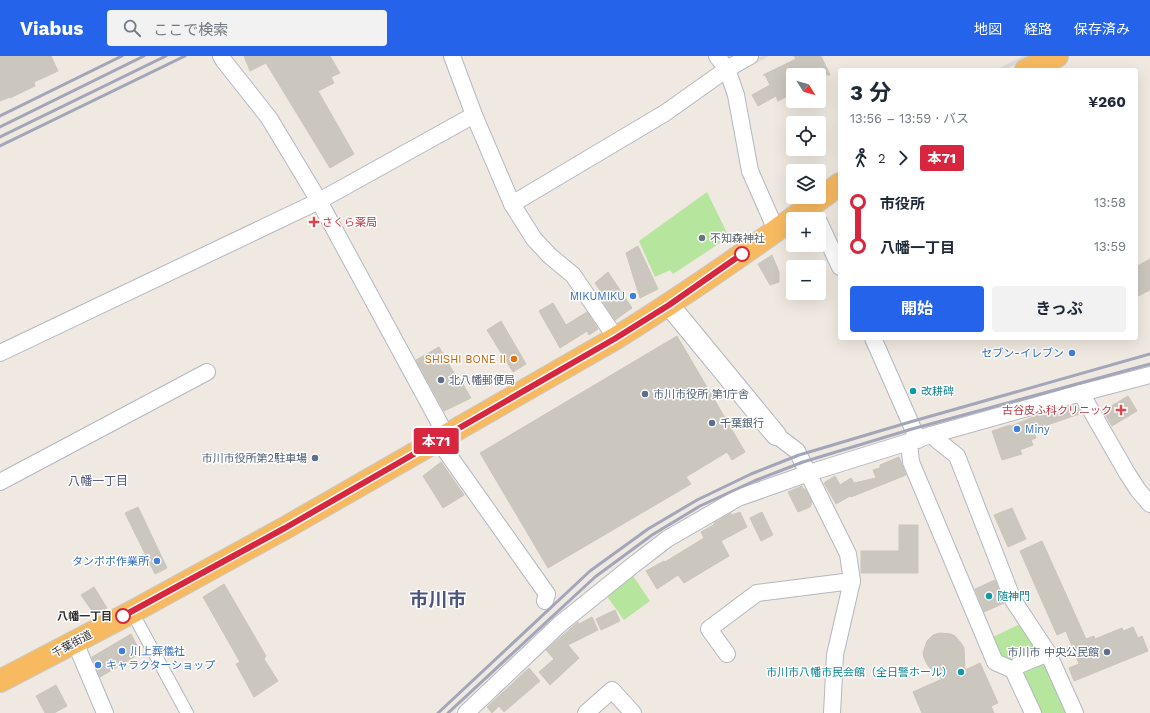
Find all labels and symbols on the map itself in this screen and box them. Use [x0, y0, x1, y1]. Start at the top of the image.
north arrow [786, 68, 826, 108]
place label: さくら薬局 [322, 216, 377, 229]
marker: さくら薬局 [309, 217, 319, 227]
place label: 不知森神社 [710, 232, 765, 245]
marker: 不知森神社 [697, 233, 707, 243]
unlabelled marker [734, 246, 750, 262]
place label: MIKUMIKU [570, 290, 625, 303]
marker: MIKUMIKU [628, 291, 638, 301]
place label: セブン-イレブン [981, 347, 1064, 360]
marker: セブン-イレブン [1067, 348, 1077, 358]
place label: SHISHI BONE II [425, 353, 506, 366]
marker: SHISHI BONE II [509, 354, 519, 364]
place label: 北八幡郵便局 [449, 374, 515, 387]
marker: 北八幡郵便局 [436, 375, 446, 385]
place label: 改耕碑 [921, 385, 954, 398]
marker: 改耕碑 [908, 386, 918, 396]
place label: 市川市役所 第1庁舎 [653, 388, 749, 401]
marker: 市川市役所 第1庁舎 [640, 389, 650, 399]
place label: 古谷皮ふ科クリニック [1002, 404, 1112, 417]
marker: 古谷皮ふ科クリニック [1115, 404, 1127, 416]
place label: 千葉銀行 [720, 417, 764, 430]
marker: 千葉銀行 [707, 418, 717, 428]
place label: Miny [1025, 423, 1050, 436]
marker: Miny [1012, 424, 1022, 434]
line badge: 本71 [413, 428, 459, 454]
place label: 市川市役所第2駐車場 [202, 452, 307, 465]
marker: 市川市役所第2駐車場 [310, 453, 320, 463]
district label: 八幡一丁目 [68, 474, 128, 488]
place label: タンポポ作業所 [72, 555, 150, 568]
marker: タンポポ作業所 [152, 556, 162, 566]
district label: 市川市 [409, 588, 467, 611]
place label: 随神門 [997, 590, 1030, 603]
marker: 随神門 [984, 591, 994, 601]
marker: 八幡一丁目 [115, 608, 131, 624]
place label: 八幡一丁目 [57, 610, 112, 623]
street label: 千葉街道 [50, 628, 94, 660]
place label: 川上葬儀社 [130, 645, 185, 658]
marker: 川上葬儀社 [117, 646, 127, 656]
place label: 市川市 中央公民館 [1007, 646, 1099, 659]
marker: 市川市 中央公民館 [1102, 647, 1112, 657]
place label: キャラクターショップ [106, 659, 215, 672]
marker: キャラクターショップ [93, 660, 103, 670]
place label: 市川市八幡市民会館（全日警ホール） [766, 666, 953, 679]
marker: 市川市八幡市民会館（全日警ホール） [956, 667, 966, 677]

